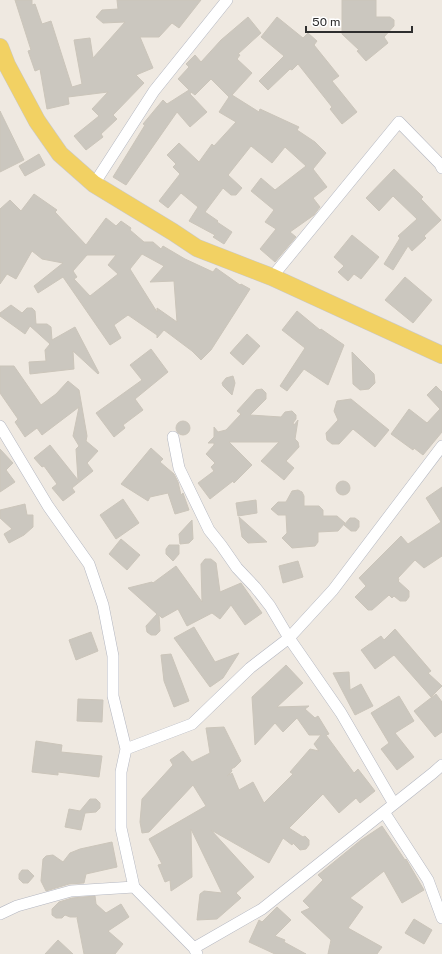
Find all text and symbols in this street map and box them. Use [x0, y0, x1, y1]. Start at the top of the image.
scale bar [306, 8, 412, 34]
text: 50 m [312, 15, 340, 29]

